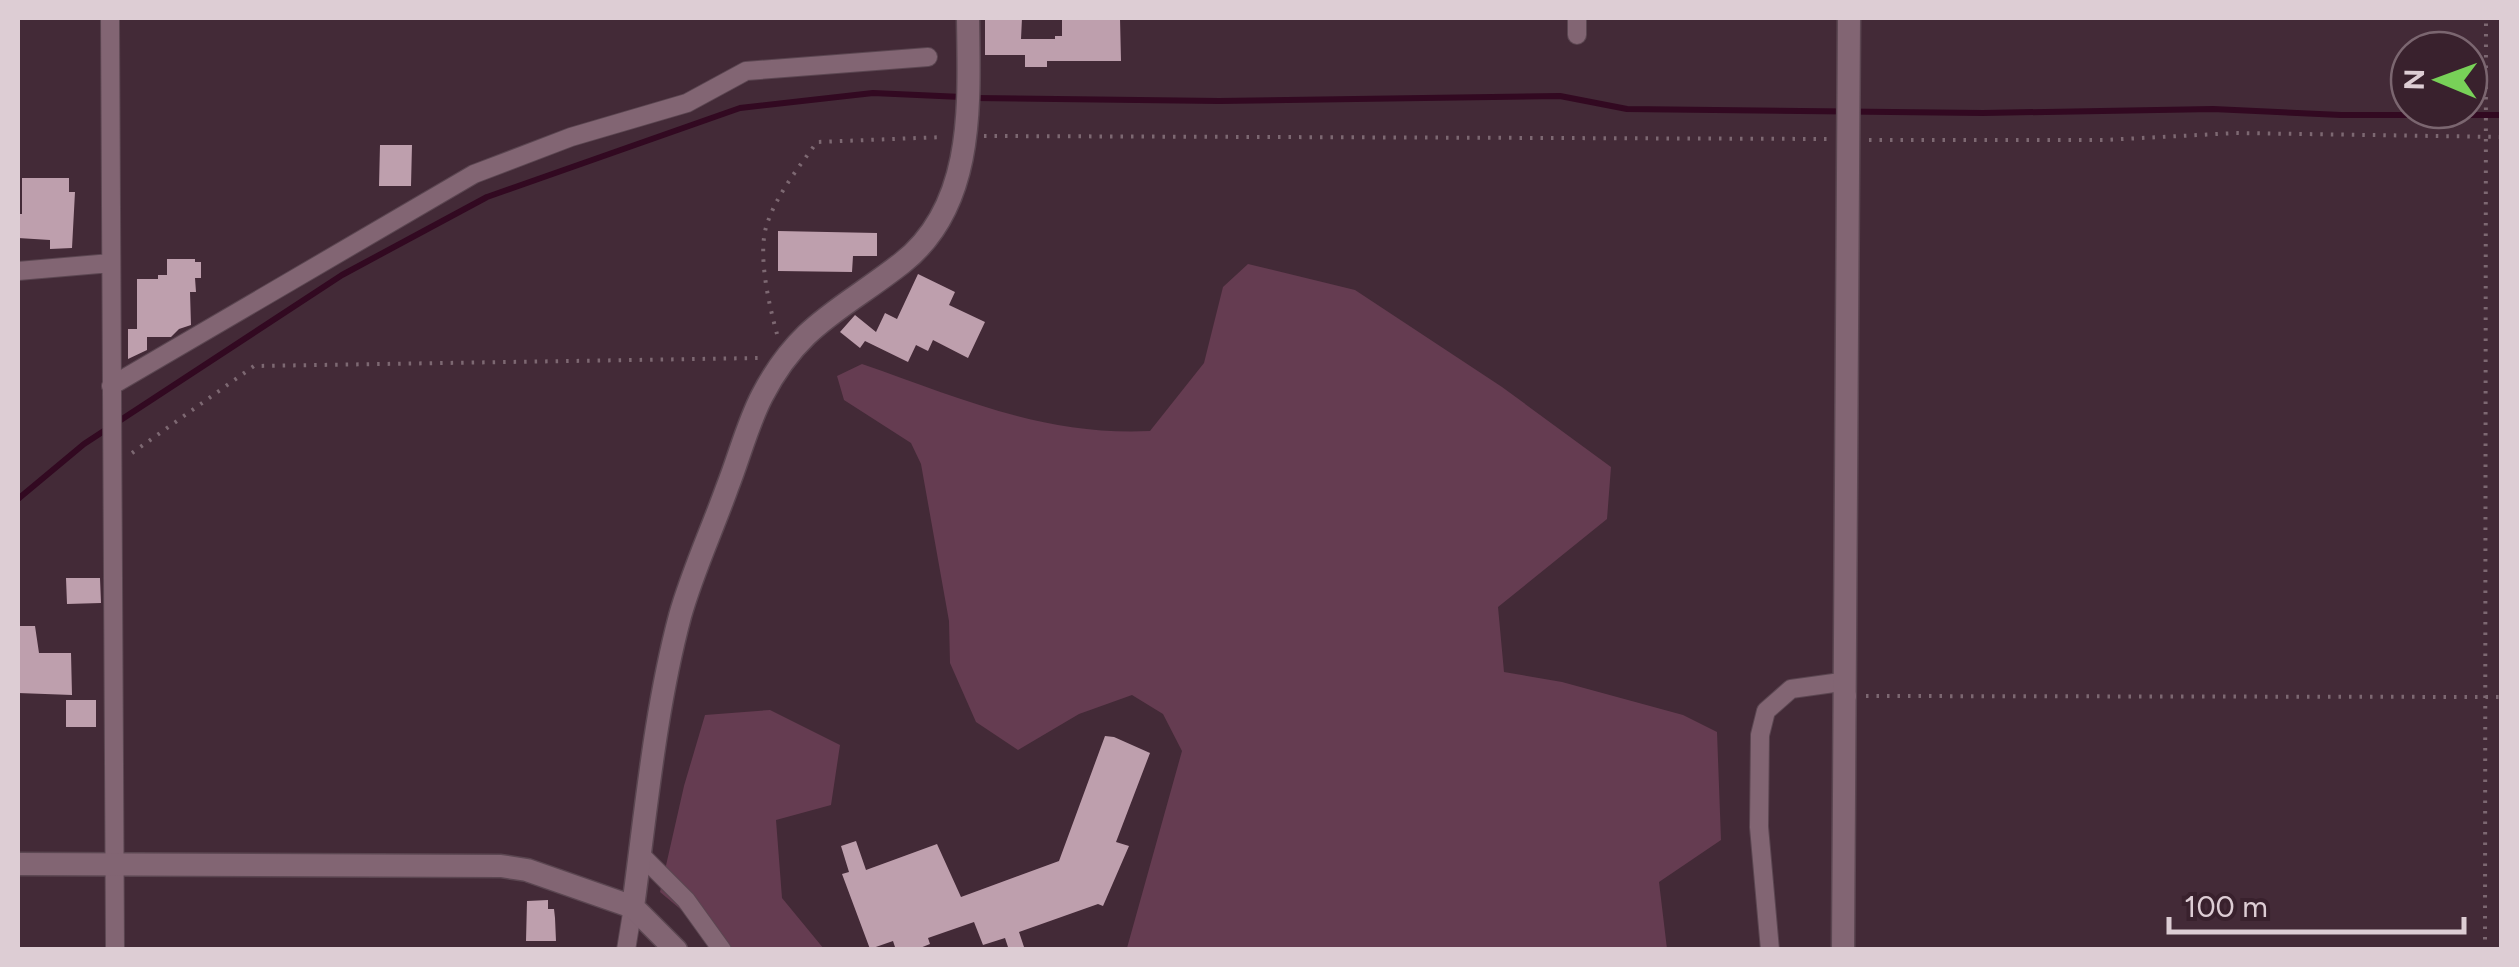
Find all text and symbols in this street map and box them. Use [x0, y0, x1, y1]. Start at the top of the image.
north arrow [2389, 30, 2489, 130]
text: N [2397, 68, 2431, 91]
scale bar [2169, 872, 2464, 934]
text: 100 m [2184, 888, 2268, 925]

